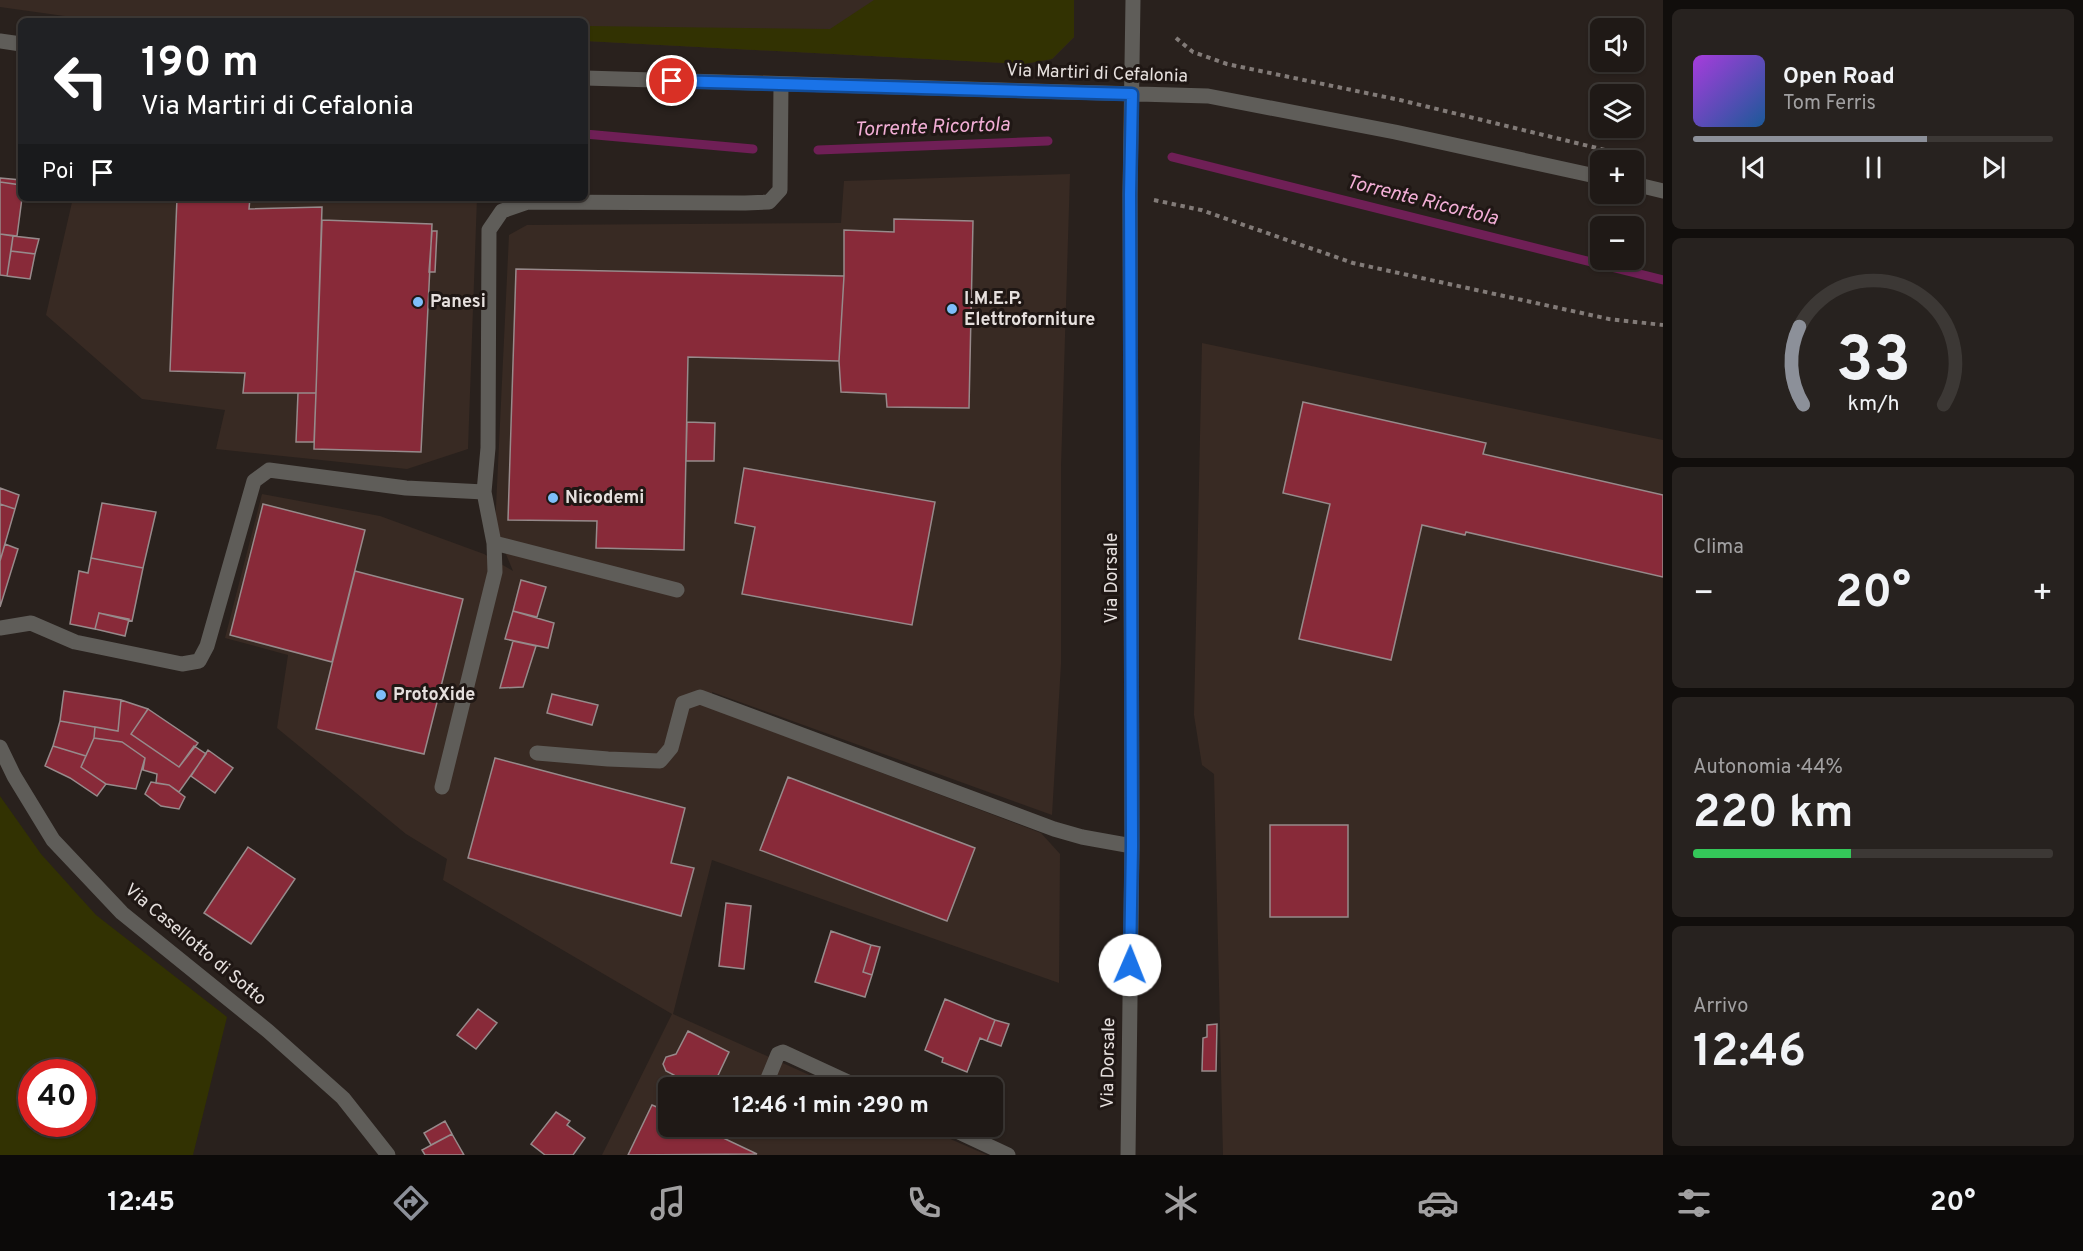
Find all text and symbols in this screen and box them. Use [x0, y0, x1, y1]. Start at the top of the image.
map controls [1590, 18, 1644, 270]
button: sound [1590, 18, 1644, 72]
text: 190 m [141, 38, 259, 91]
icon: left [42, 42, 120, 120]
pin [646, 55, 697, 106]
street label: Via Martiri di Cefalonia [1006, 59, 1188, 89]
icon: arrive [655, 64, 688, 97]
text: Open Road [1783, 64, 1895, 91]
button: layers [1590, 84, 1644, 138]
text: Via Martiri di Cefalonia [141, 90, 414, 124]
text: Tom Ferris [1783, 91, 1876, 117]
water label: Torrente Ricortola [854, 112, 1011, 144]
button: + [1590, 150, 1644, 204]
icon: previous [1737, 151, 1770, 184]
icon: pause [1857, 151, 1890, 184]
icon: next [1977, 151, 2010, 184]
icon: arrive [86, 156, 119, 189]
text: Poi [42, 159, 74, 186]
water label: Torrente Ricortola [1343, 170, 1501, 233]
button: − [1590, 216, 1644, 270]
place label: I.M.E.P. Elettroforniture [964, 288, 1095, 332]
place label: Panesi [430, 291, 486, 314]
marker: Panesi [411, 295, 425, 309]
marker: I.M.E.P. Elettroforniture [945, 302, 959, 316]
text: 33 [1836, 324, 1910, 403]
text: km/h [1847, 392, 1899, 419]
place label: Nicodemi [565, 487, 644, 510]
marker: Nicodemi [546, 491, 560, 505]
street label: Via Dorsale [1101, 532, 1124, 624]
text: Clima [1693, 535, 1744, 561]
text: 20° [1835, 566, 1911, 623]
text: − [1693, 574, 1714, 616]
text: + [2032, 574, 2053, 616]
place label: ProtoXide [393, 684, 475, 707]
marker: ProtoXide [374, 688, 388, 702]
text: Autonomia · 44% [1693, 755, 1843, 781]
text: 220 km [1693, 786, 1854, 843]
street label: Via Casellotto di Sotto [119, 879, 271, 1011]
position arrow [1098, 933, 1162, 997]
text: Arrivo [1693, 994, 1748, 1020]
street label: Via Dorsale [1097, 1017, 1121, 1109]
text: 12:46 [1693, 1025, 1806, 1082]
speed limit sign: 40 [18, 1059, 96, 1137]
text: 12:46 · 1 min · 290 m [732, 1093, 929, 1120]
icon: directions [390, 1182, 432, 1224]
icon: music [647, 1182, 689, 1224]
icon: phone [903, 1182, 945, 1224]
icon: climate [1160, 1182, 1202, 1224]
icon: car [1417, 1182, 1459, 1224]
icon: filters [1673, 1182, 1715, 1224]
text: 12:45 [107, 1186, 175, 1220]
text: 20° [1930, 1186, 1976, 1220]

